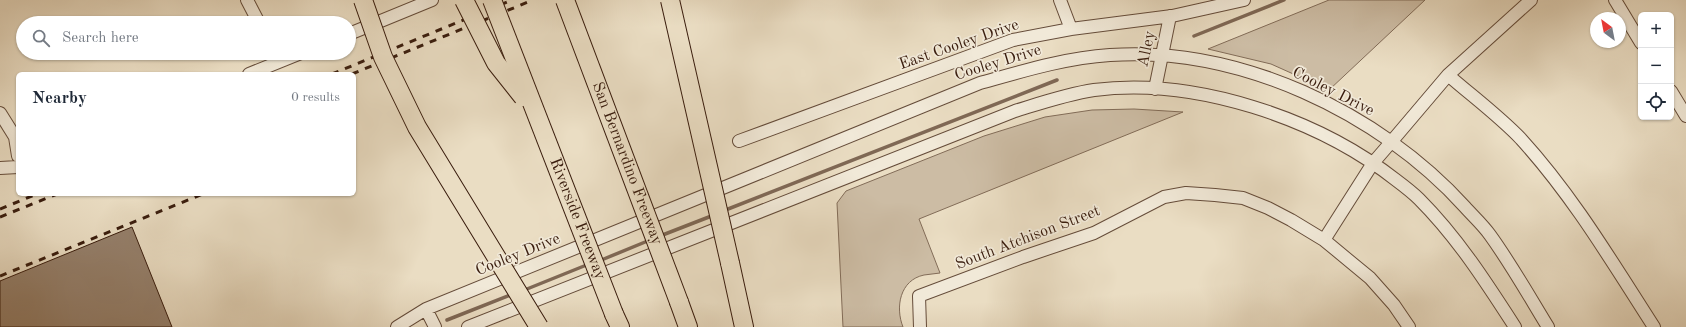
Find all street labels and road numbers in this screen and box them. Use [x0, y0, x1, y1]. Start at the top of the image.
street label: East Cooley Drive [896, 15, 1022, 75]
street label: Alley [1135, 29, 1159, 69]
street label: Cooley Drive [952, 41, 1044, 85]
street label: Cooley Drive [1289, 65, 1377, 119]
street label: San Bernardino Freeway [589, 80, 665, 248]
street label: Riverside Freeway [546, 156, 608, 283]
street label: South Atchison Street [954, 203, 1103, 273]
street label: Cooley Drive [473, 231, 563, 279]

